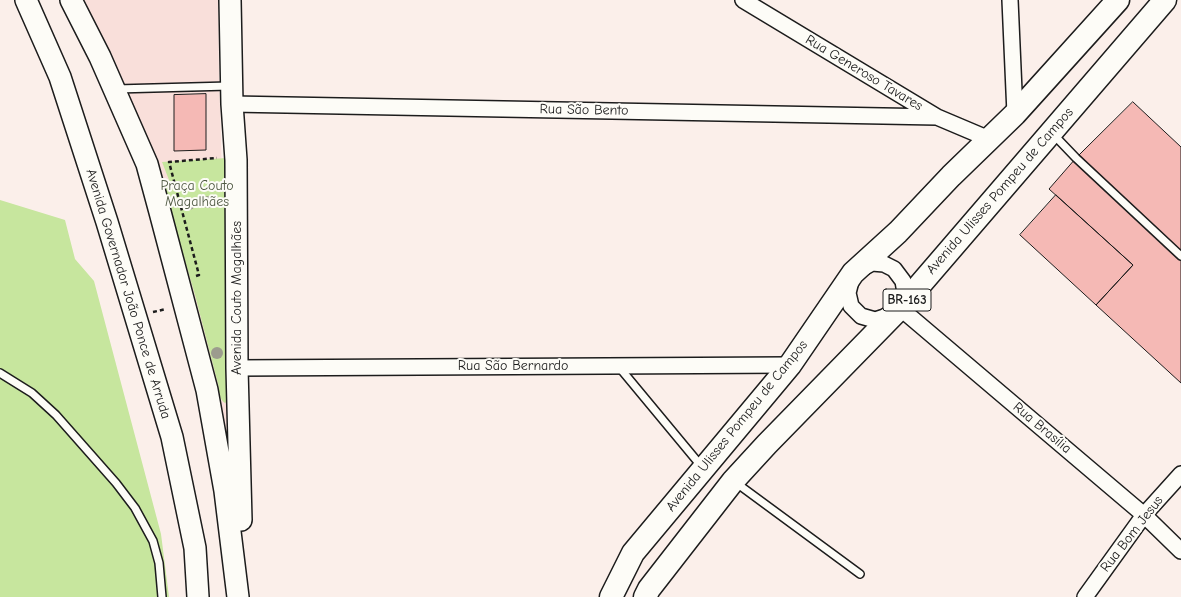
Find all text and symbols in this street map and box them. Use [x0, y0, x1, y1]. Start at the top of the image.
street label: Rua Generoso Tavares [802, 31, 926, 115]
street label: Rua São Bento [539, 101, 629, 119]
street label: Avenida Ulisses Pompeu de Campos [923, 104, 1077, 278]
street label: Avenida Governador João Ponce de Arruda [82, 167, 174, 421]
park label: Praça Couto Magalhães [160, 178, 234, 210]
street label: Avenida Couto Magalhães [229, 221, 245, 375]
road number: BR-163 [883, 289, 931, 311]
street label: Avenida Ulisses Pompeu de Campos [663, 337, 811, 515]
street label: Rua São Bernardo [458, 358, 568, 374]
street label: Rua Brasília [1009, 399, 1075, 457]
street label: Rua Bom Jesus [1097, 493, 1167, 575]

